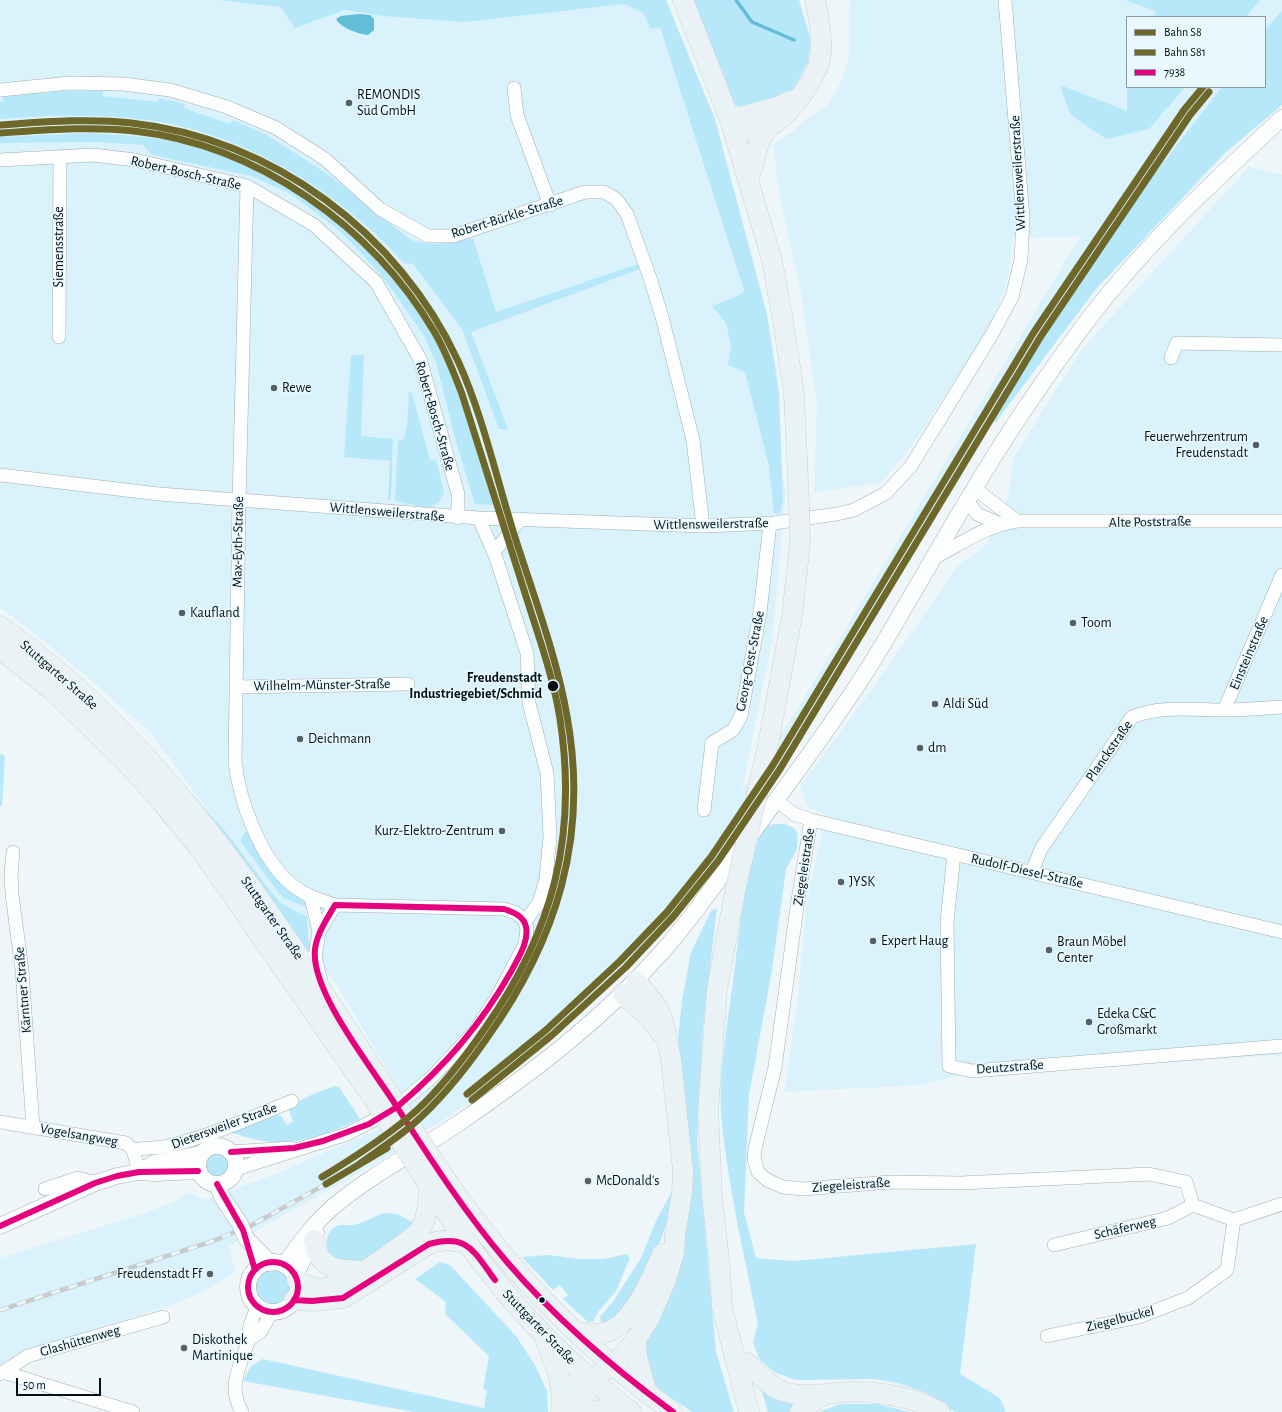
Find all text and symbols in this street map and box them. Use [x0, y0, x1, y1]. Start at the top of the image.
legend [1126, 16, 1266, 88]
text: Bahn S8 [1164, 26, 1202, 38]
text: Bahn S81 [1164, 46, 1206, 58]
text: 7938 [1164, 66, 1185, 78]
place label: REMONDIS Süd GmbH [357, 87, 420, 120]
marker: REMONDIS Süd GmbH [344, 98, 354, 108]
street label: Wittlensweilerstraße [1007, 115, 1029, 231]
street label: Robert-Bosch-Straße [129, 152, 243, 194]
street label: Robert-Bürkle-Straße [449, 192, 565, 242]
street label: Siemensstraße [51, 206, 67, 288]
street label: Robert-Bosch-Straße [411, 359, 459, 473]
place label: Rewe [282, 380, 311, 396]
marker: Rewe [269, 383, 279, 393]
place label: Feuerwehrzentrum Freudenstadt [1144, 429, 1248, 462]
marker: Feuerwehrzentrum Freudenstadt [1251, 440, 1261, 450]
street label: Max-Eyth-Straße [229, 496, 247, 588]
street label: Wittlensweilerstraße [329, 499, 445, 525]
street label: Alte Poststraße [1109, 513, 1191, 531]
street label: Wittlensweilerstraße [653, 515, 769, 533]
place label: Kaufland [190, 605, 240, 621]
marker: Kaufland [177, 608, 187, 618]
street label: Georg-Oest-Straße [732, 609, 768, 713]
street label: Einsteinstraße [1226, 614, 1272, 692]
place label: Toom [1081, 615, 1112, 631]
marker: Toom [1068, 618, 1078, 628]
street label: Stuttgarter Straße [16, 636, 102, 714]
place label: Freudenstadt Industriegebiet/Schmid [409, 670, 542, 702]
street label: Wilhelm-Münster-Straße [253, 675, 391, 695]
marker: Freudenstadt Industriegebiet/Schmid [546, 679, 560, 693]
place label: Aldi Süd [943, 696, 988, 712]
marker: Aldi Süd [930, 699, 940, 709]
street label: Planckstraße [1082, 717, 1136, 785]
place label: Deichmann [308, 731, 371, 747]
marker: Deichmann [295, 734, 305, 744]
place label: dm [928, 740, 946, 756]
marker: dm [915, 743, 925, 753]
place label: Kurz-Elektro-Zentrum [374, 823, 494, 839]
marker: Kurz-Elektro-Zentrum [497, 826, 507, 836]
street label: Ziegeleistraße [790, 827, 818, 907]
street label: Rudolf-Diesel-Straße [969, 850, 1085, 892]
street label: Stuttgarter Straße [237, 873, 307, 963]
place label: JYSK [849, 874, 875, 890]
marker: JYSK [836, 877, 846, 887]
place label: Expert Haug [881, 933, 948, 949]
place label: Braun Möbel Center [1057, 934, 1127, 966]
marker: Expert Haug [868, 936, 878, 946]
marker: Braun Möbel Center [1044, 945, 1054, 955]
street label: Kärntner Straße [11, 946, 35, 1034]
place label: Edeka C&C Großmarkt [1097, 1006, 1157, 1038]
marker: Edeka C&C Großmarkt [1084, 1017, 1094, 1027]
street label: Deutzstraße [976, 1056, 1044, 1078]
street label: Dietersweiler Straße [169, 1099, 279, 1153]
street label: Vogelsangweg [39, 1120, 119, 1150]
place label: McDonald's [596, 1173, 659, 1189]
street label: Ziegeleistraße [811, 1174, 891, 1196]
marker: McDonald's [583, 1176, 593, 1186]
street label: Schäferweg [1092, 1213, 1158, 1243]
place label: Freudenstadt Ff [117, 1266, 202, 1282]
marker: Freudenstadt Ff [205, 1269, 215, 1279]
street label: Stuttgarter Straße [499, 1286, 579, 1368]
unlabelled marker [537, 1295, 547, 1305]
street label: Ziegelbuckel [1084, 1302, 1156, 1336]
street label: Glashüttenweg [38, 1322, 122, 1360]
place label: Diskothek Martinique [192, 1332, 253, 1364]
marker: Diskothek Martinique [179, 1343, 189, 1353]
scale bar [18, 1370, 103, 1396]
text: 50 m [23, 1379, 46, 1391]

